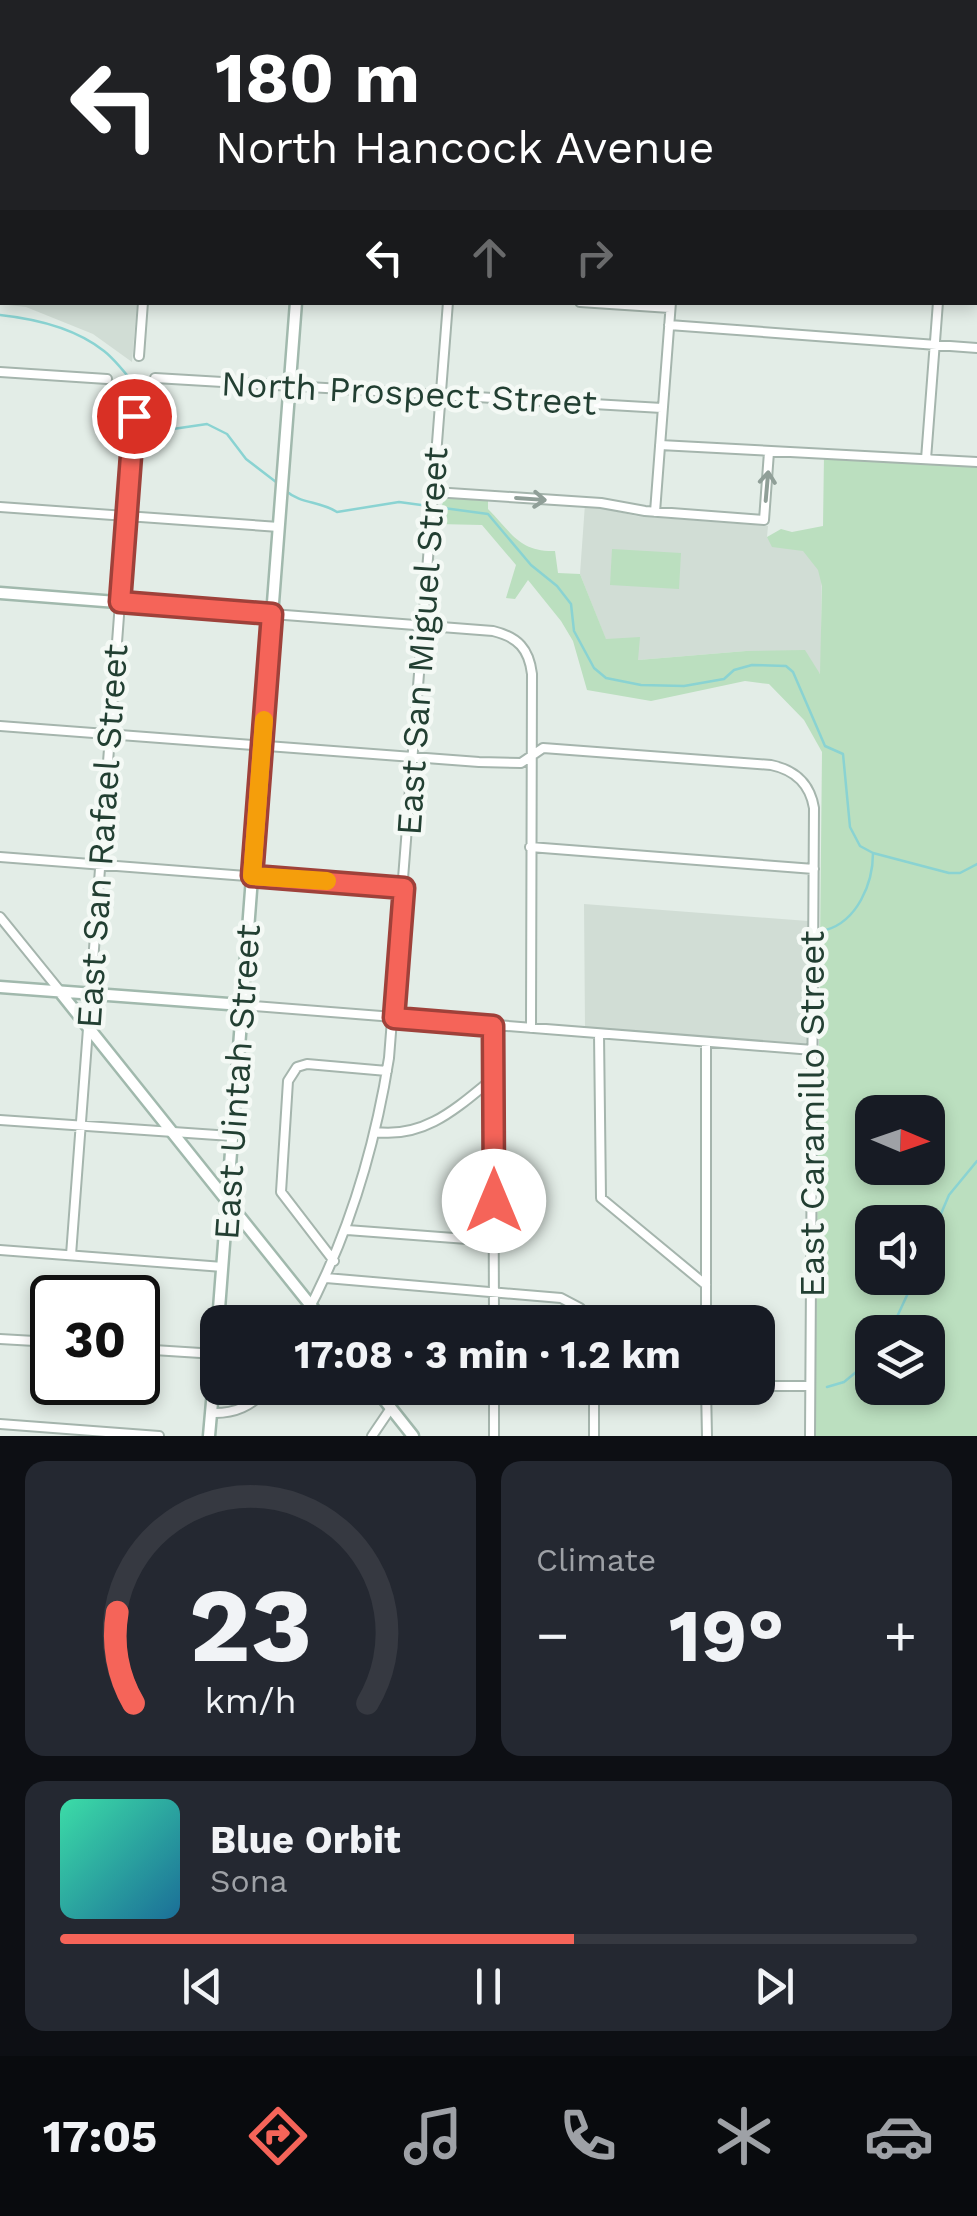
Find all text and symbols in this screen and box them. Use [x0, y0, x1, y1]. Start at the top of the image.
text: 180 m [215, 37, 420, 119]
icon: left [50, 40, 180, 170]
text: North Hancock Avenue [215, 121, 714, 174]
icon: left [357, 230, 412, 285]
icon: ahead [462, 230, 517, 285]
icon: right [567, 230, 622, 285]
street label: North Prospect Street [220, 362, 598, 424]
pin [92, 374, 177, 459]
icon: arrive [107, 389, 162, 444]
street label: East San Miguel Street [387, 445, 457, 837]
one-way arrow [757, 470, 776, 503]
one-way arrow [515, 489, 547, 508]
street label: East San Rafael Street [68, 642, 136, 1030]
street label: East Uintah Street [205, 923, 269, 1241]
street label: East Caramillo Street [791, 930, 833, 1297]
north arrow [855, 1095, 945, 1185]
map controls [855, 1095, 945, 1405]
position arrow [442, 1149, 546, 1253]
button: sound [855, 1205, 945, 1295]
speed limit sign: 30 [30, 1275, 160, 1405]
button: layers [855, 1315, 945, 1405]
text: 17:08 · 3 min · 1.2 km [294, 1333, 681, 1377]
text: Climate [536, 1541, 656, 1579]
text: 23 [189, 1564, 312, 1686]
text: 19° [669, 1591, 784, 1679]
text: − [536, 1603, 569, 1667]
text: + [884, 1603, 917, 1667]
text: km/h [204, 1680, 297, 1722]
text: Blue Orbit [210, 1818, 401, 1862]
text: Sona [210, 1862, 288, 1900]
icon: previous [175, 1959, 230, 2014]
icon: pause [461, 1959, 516, 2014]
icon: next [747, 1959, 802, 2014]
icon: directions [243, 2101, 313, 2171]
icon: music [398, 2101, 468, 2171]
icon: phone [553, 2101, 623, 2171]
icon: climate [709, 2101, 779, 2171]
icon: car [864, 2101, 934, 2171]
text: 17:05 [43, 2110, 157, 2163]

